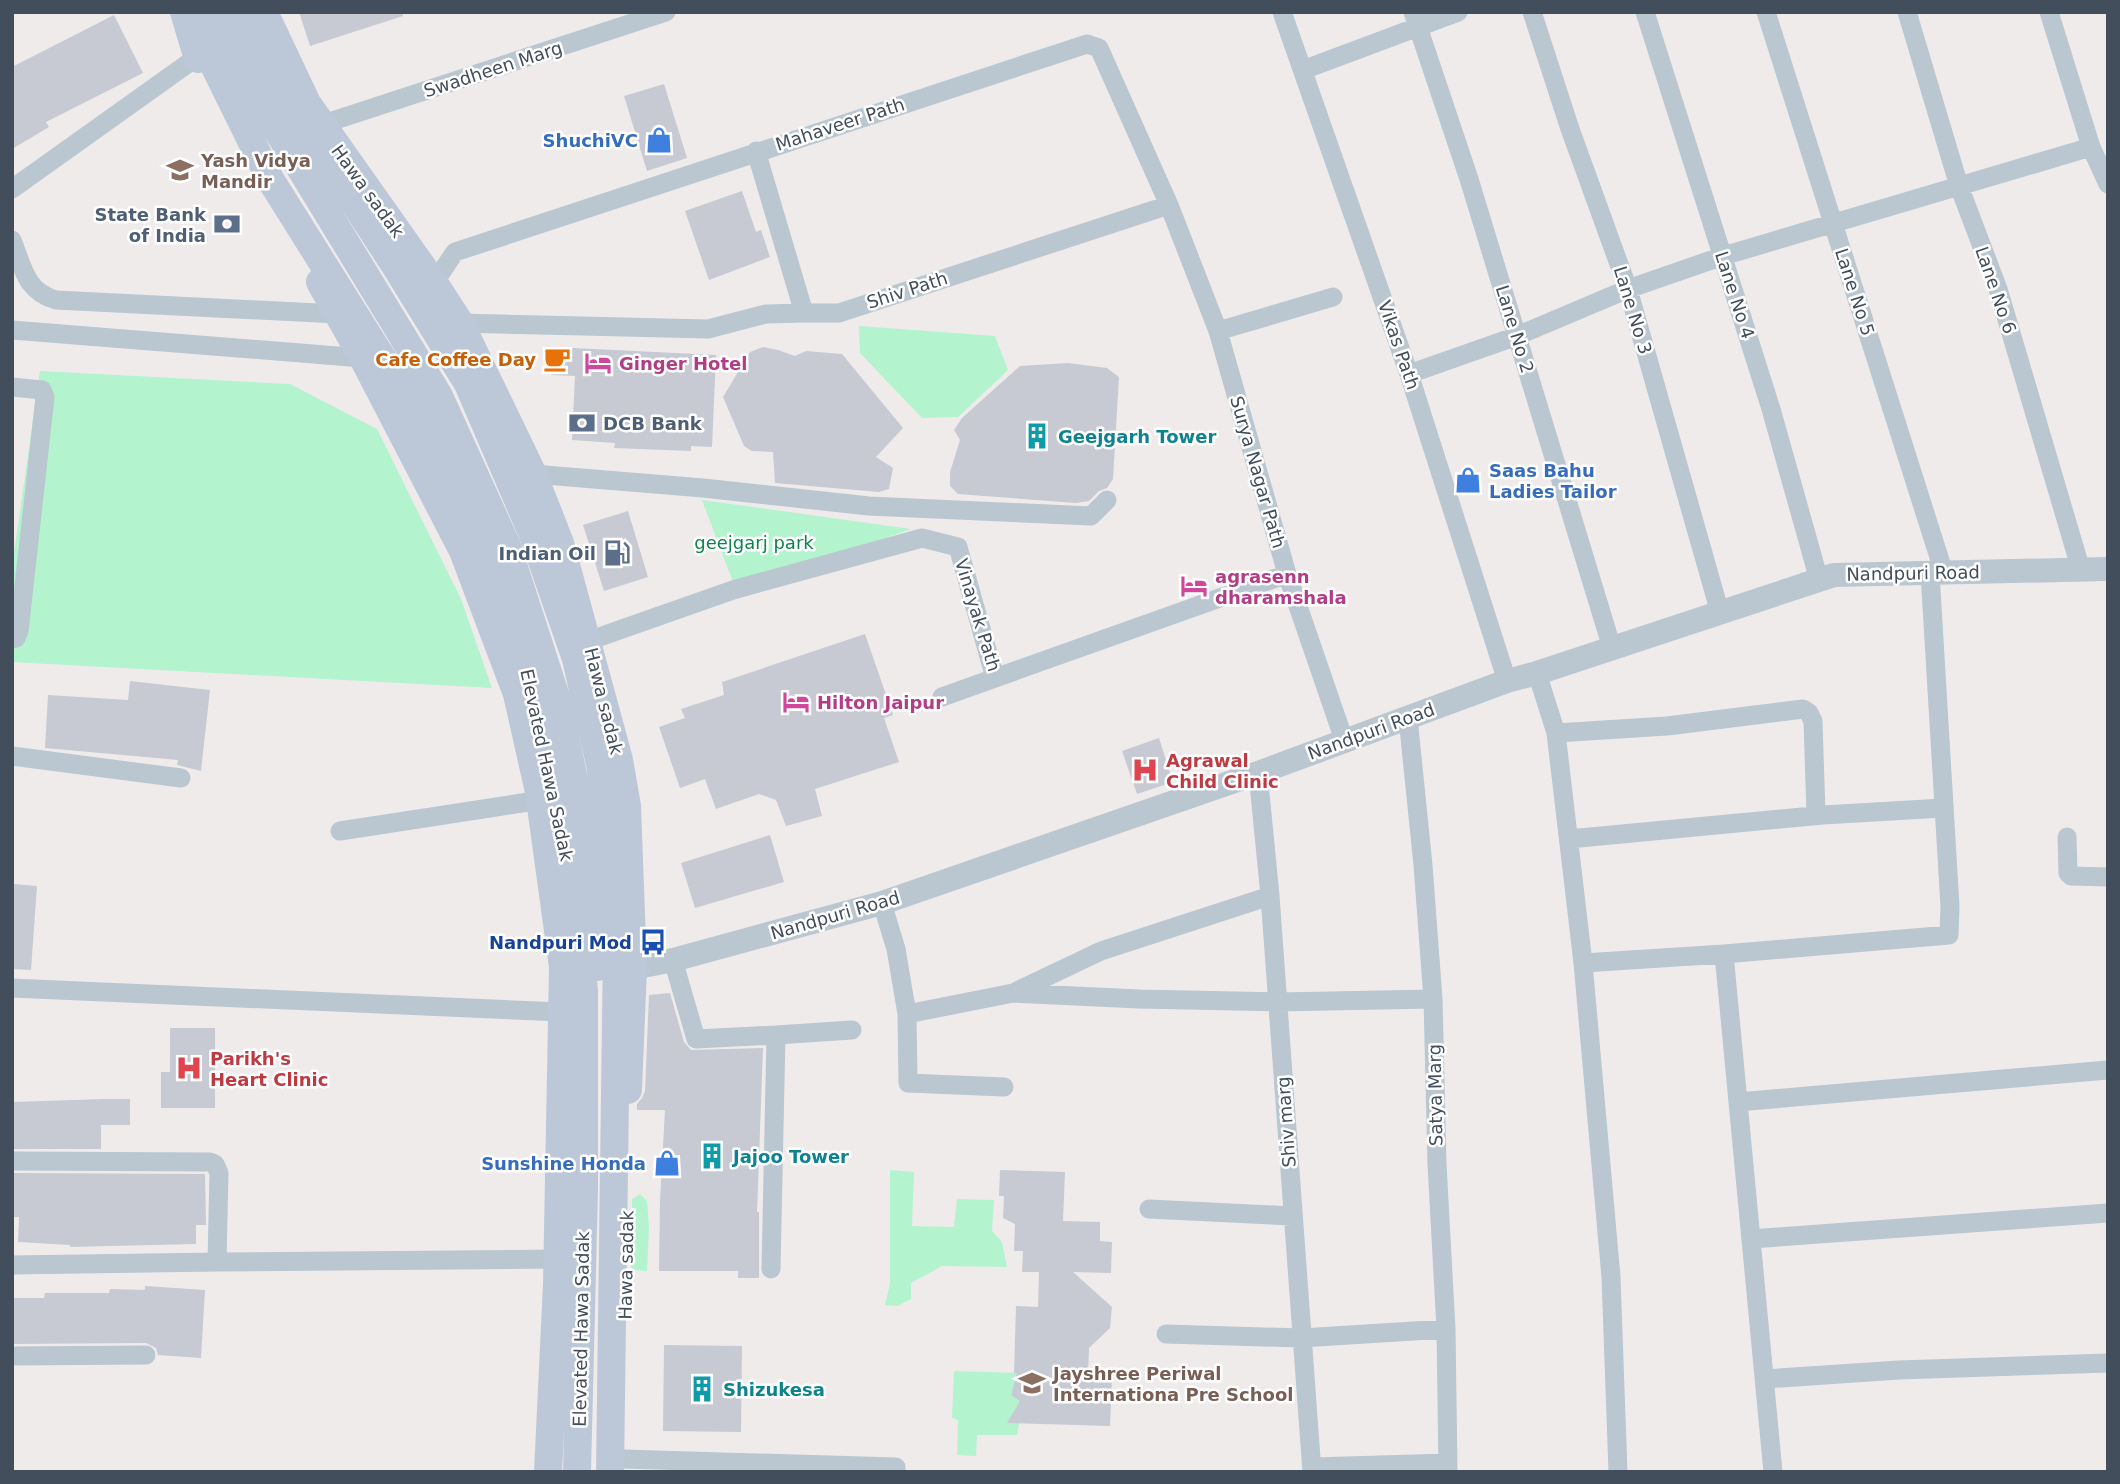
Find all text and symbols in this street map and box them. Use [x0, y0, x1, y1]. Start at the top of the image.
street label: Swadheen Marg [421, 37, 565, 101]
street label: Mahaveer Path [773, 93, 907, 155]
shop icon: ShuchiVC [644, 125, 674, 155]
place label: ShuchiVC [543, 130, 638, 151]
street label: Hawa sadak [327, 141, 409, 242]
place label: Yash Vidya Mandir [200, 150, 311, 192]
school or university icon: Yash Vidya Mandir [165, 155, 195, 185]
place label: State Bank of India [95, 204, 207, 246]
bank icon: State Bank of India [212, 209, 242, 239]
street label: Lane No 6 [1971, 244, 2021, 336]
street label: Lane No 5 [1831, 246, 1879, 338]
street label: Lane No 4 [1711, 249, 1759, 341]
street label: Lane No 3 [1610, 263, 1656, 357]
street label: Shiv Path [864, 267, 950, 313]
street label: Lane No 2 [1492, 282, 1538, 376]
street label: Vikas Path [1374, 298, 1424, 392]
cafe icon: Cafe Coffee Day [542, 344, 572, 374]
hotel icon: Ginger Hotel [583, 348, 613, 378]
place label: Cafe Coffee Day [375, 349, 536, 370]
place label: Ginger Hotel [619, 353, 747, 374]
street label: Surya Nagar Path [1226, 394, 1290, 550]
bank icon: DCB Bank [567, 408, 597, 438]
place label: DCB Bank [603, 413, 703, 434]
building icon: Geejgarh Tower [1022, 421, 1052, 451]
place label: Geejgarh Tower [1058, 426, 1216, 447]
place label: Saas Bahu Ladies Tailor [1489, 460, 1617, 502]
shop icon: Saas Bahu Ladies Tailor [1453, 465, 1483, 495]
park label: geejgarj park [694, 532, 814, 553]
fuel station icon: Indian Oil [602, 538, 632, 568]
place label: Indian Oil [499, 543, 596, 564]
street label: Vinayak Path [951, 556, 1005, 674]
street label: Nandpuri Road [1846, 561, 1980, 585]
place label: agrasenn dharamshala [1215, 566, 1347, 608]
hotel icon: agrasenn dharamshala [1179, 571, 1209, 601]
street label: Hawa sadak [581, 645, 628, 757]
street label: Elevated Hawa Sadak [516, 667, 578, 863]
hotel icon: Hilton Jaipur [781, 687, 811, 717]
place label: Hilton Jaipur [817, 692, 944, 713]
street label: Nandpuri Road [1305, 698, 1437, 764]
place label: Agrawal Child Clinic [1166, 750, 1279, 792]
hospital icon: Agrawal Child Clinic [1130, 755, 1160, 785]
street label: Nandpuri Road [768, 887, 902, 943]
bus stop icon: Nandpuri Mod [638, 927, 668, 957]
place label: Nandpuri Mod [489, 932, 632, 953]
street label: Satya Marg [1424, 1044, 1446, 1146]
place label: Parikh's Heart Clinic [210, 1048, 328, 1090]
hospital icon: Parikh's Heart Clinic [174, 1053, 204, 1083]
street label: Shiv marg [1272, 1076, 1300, 1168]
building icon: Jajoo Tower [697, 1141, 727, 1171]
place label: Jajoo Tower [731, 1146, 849, 1167]
shop icon: Sunshine Honda [652, 1148, 682, 1178]
place label: Sunshine Honda [481, 1153, 646, 1174]
street label: Hawa sadak [615, 1210, 637, 1320]
street label: Elevated Hawa Sadak [569, 1230, 593, 1427]
place label: Jayshree Periwal Internationa Pre School [1051, 1363, 1293, 1405]
school or university icon: Jayshree Periwal Internationa Pre School [1017, 1368, 1047, 1398]
building icon: Shizukesa [687, 1374, 717, 1404]
place label: Shizukesa [723, 1379, 825, 1400]

